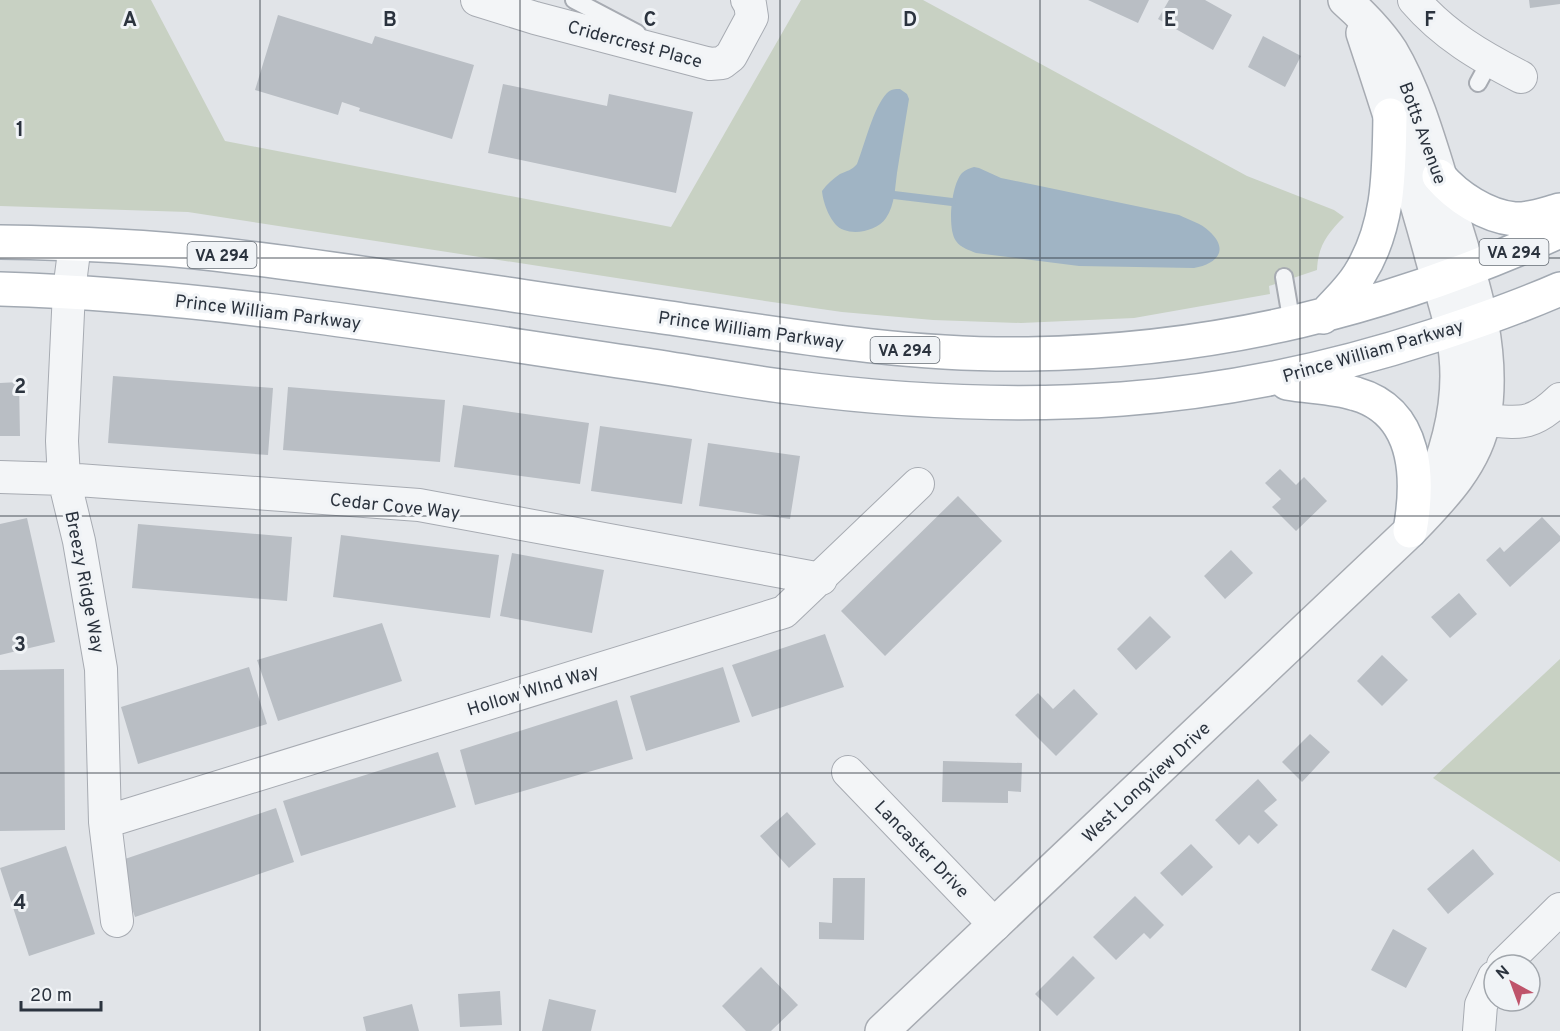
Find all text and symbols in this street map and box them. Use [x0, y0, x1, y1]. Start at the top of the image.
text: A [123, 8, 137, 34]
text: B [383, 8, 397, 34]
text: D [903, 8, 917, 34]
text: E [1164, 8, 1176, 34]
text: F [1424, 8, 1436, 34]
street label: Cridercrest Place [565, 16, 705, 72]
street label: Botts Avenue [1392, 79, 1451, 188]
text: 1 [16, 118, 24, 144]
road number: VA 294 [1480, 239, 1549, 265]
road number: VA 294 [188, 242, 256, 268]
street label: Prince William Parkway [173, 291, 362, 336]
street label: Prince William Parkway [656, 307, 845, 356]
street label: Prince William Parkway [1280, 316, 1467, 389]
road number: VA 294 [870, 337, 940, 363]
text: 2 [14, 375, 26, 401]
street label: Cedar Cove Way [329, 489, 461, 526]
street label: Breezy Ridge Way [58, 509, 109, 655]
text: 3 [14, 633, 26, 659]
street label: Hollow WInd Way [465, 660, 602, 722]
street label: West Longview Drive [1078, 718, 1216, 849]
street label: Lancaster Drive [869, 796, 973, 904]
text: 4 [14, 891, 26, 917]
north arrow [1482, 953, 1542, 1013]
text: N [1493, 962, 1514, 985]
scale bar [21, 974, 100, 1012]
text: 20 m [30, 985, 72, 1008]

